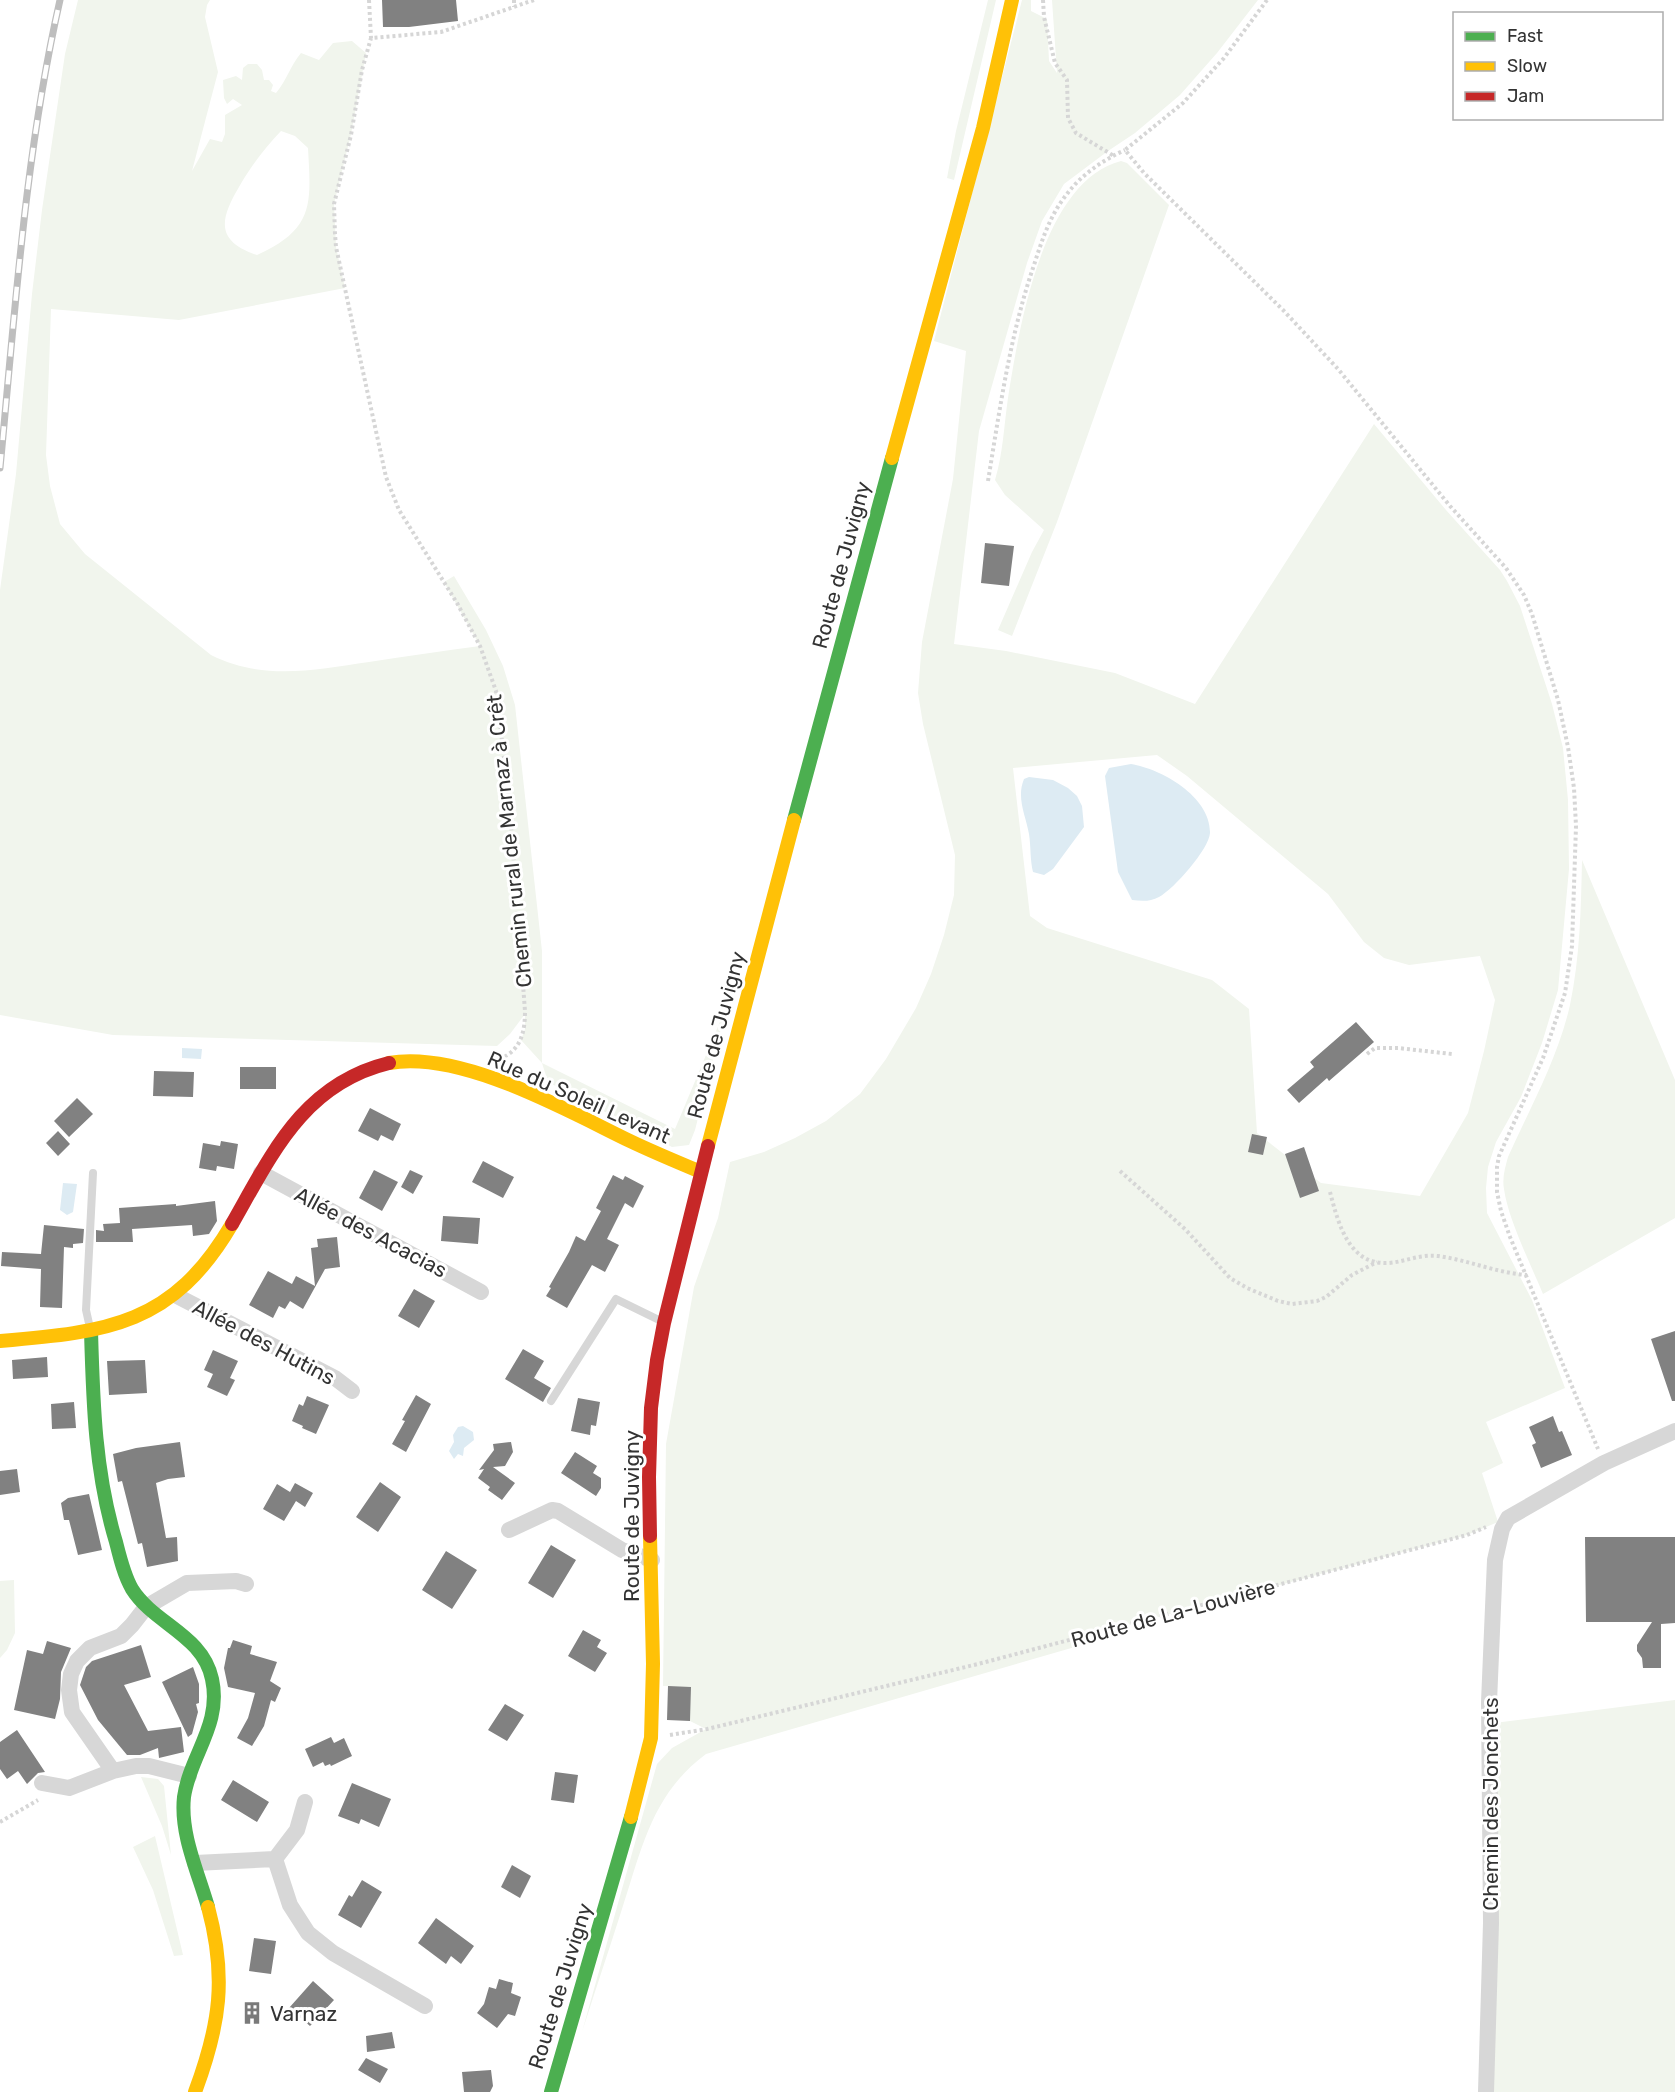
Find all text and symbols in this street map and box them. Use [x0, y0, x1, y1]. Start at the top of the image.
legend [1453, 12, 1663, 120]
text: Fast [1507, 25, 1543, 47]
text: Slow [1507, 55, 1547, 77]
text: Jam [1507, 85, 1544, 107]
street label: Route de Juvigny [807, 478, 875, 651]
street label: Chemin rural de Marnaz à Crêt [481, 693, 537, 989]
street label: Route de Juvigny [682, 948, 750, 1121]
street label: Rue du Soleil Levant [484, 1045, 674, 1149]
street label: Allée des Acacias [291, 1181, 451, 1283]
street label: Allée des Hutins [189, 1294, 339, 1390]
street label: Route de Juvigny [619, 1430, 644, 1602]
street label: Route de La-Louvière [1068, 1574, 1278, 1652]
street label: Chemin des Jonchets [1478, 1697, 1503, 1911]
street label: Route de Juvigny [523, 1900, 597, 2072]
building icon: Varnaz [239, 2000, 265, 2026]
place label: Varnaz [270, 2001, 337, 2026]

